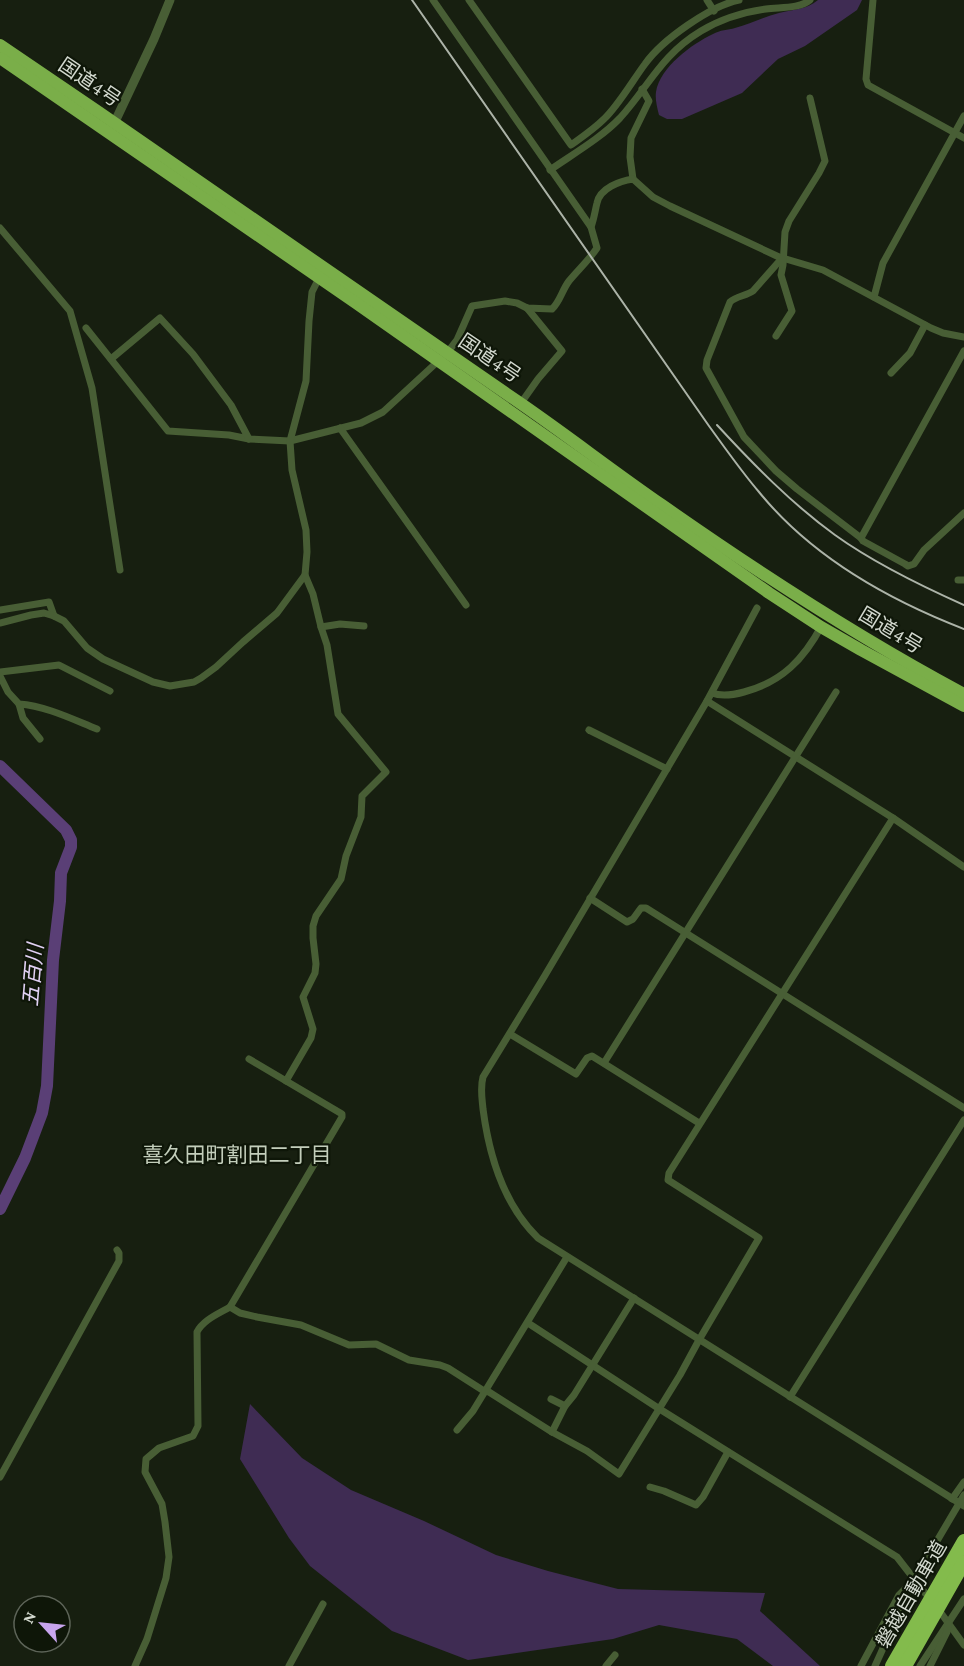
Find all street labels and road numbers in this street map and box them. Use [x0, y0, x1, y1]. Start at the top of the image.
street label: 国道4号 [55, 53, 125, 111]
street label: 国道4号 [455, 329, 525, 387]
street label: 国道4号 [855, 602, 927, 658]
street label: 磐越自動車道 [871, 1537, 951, 1651]

